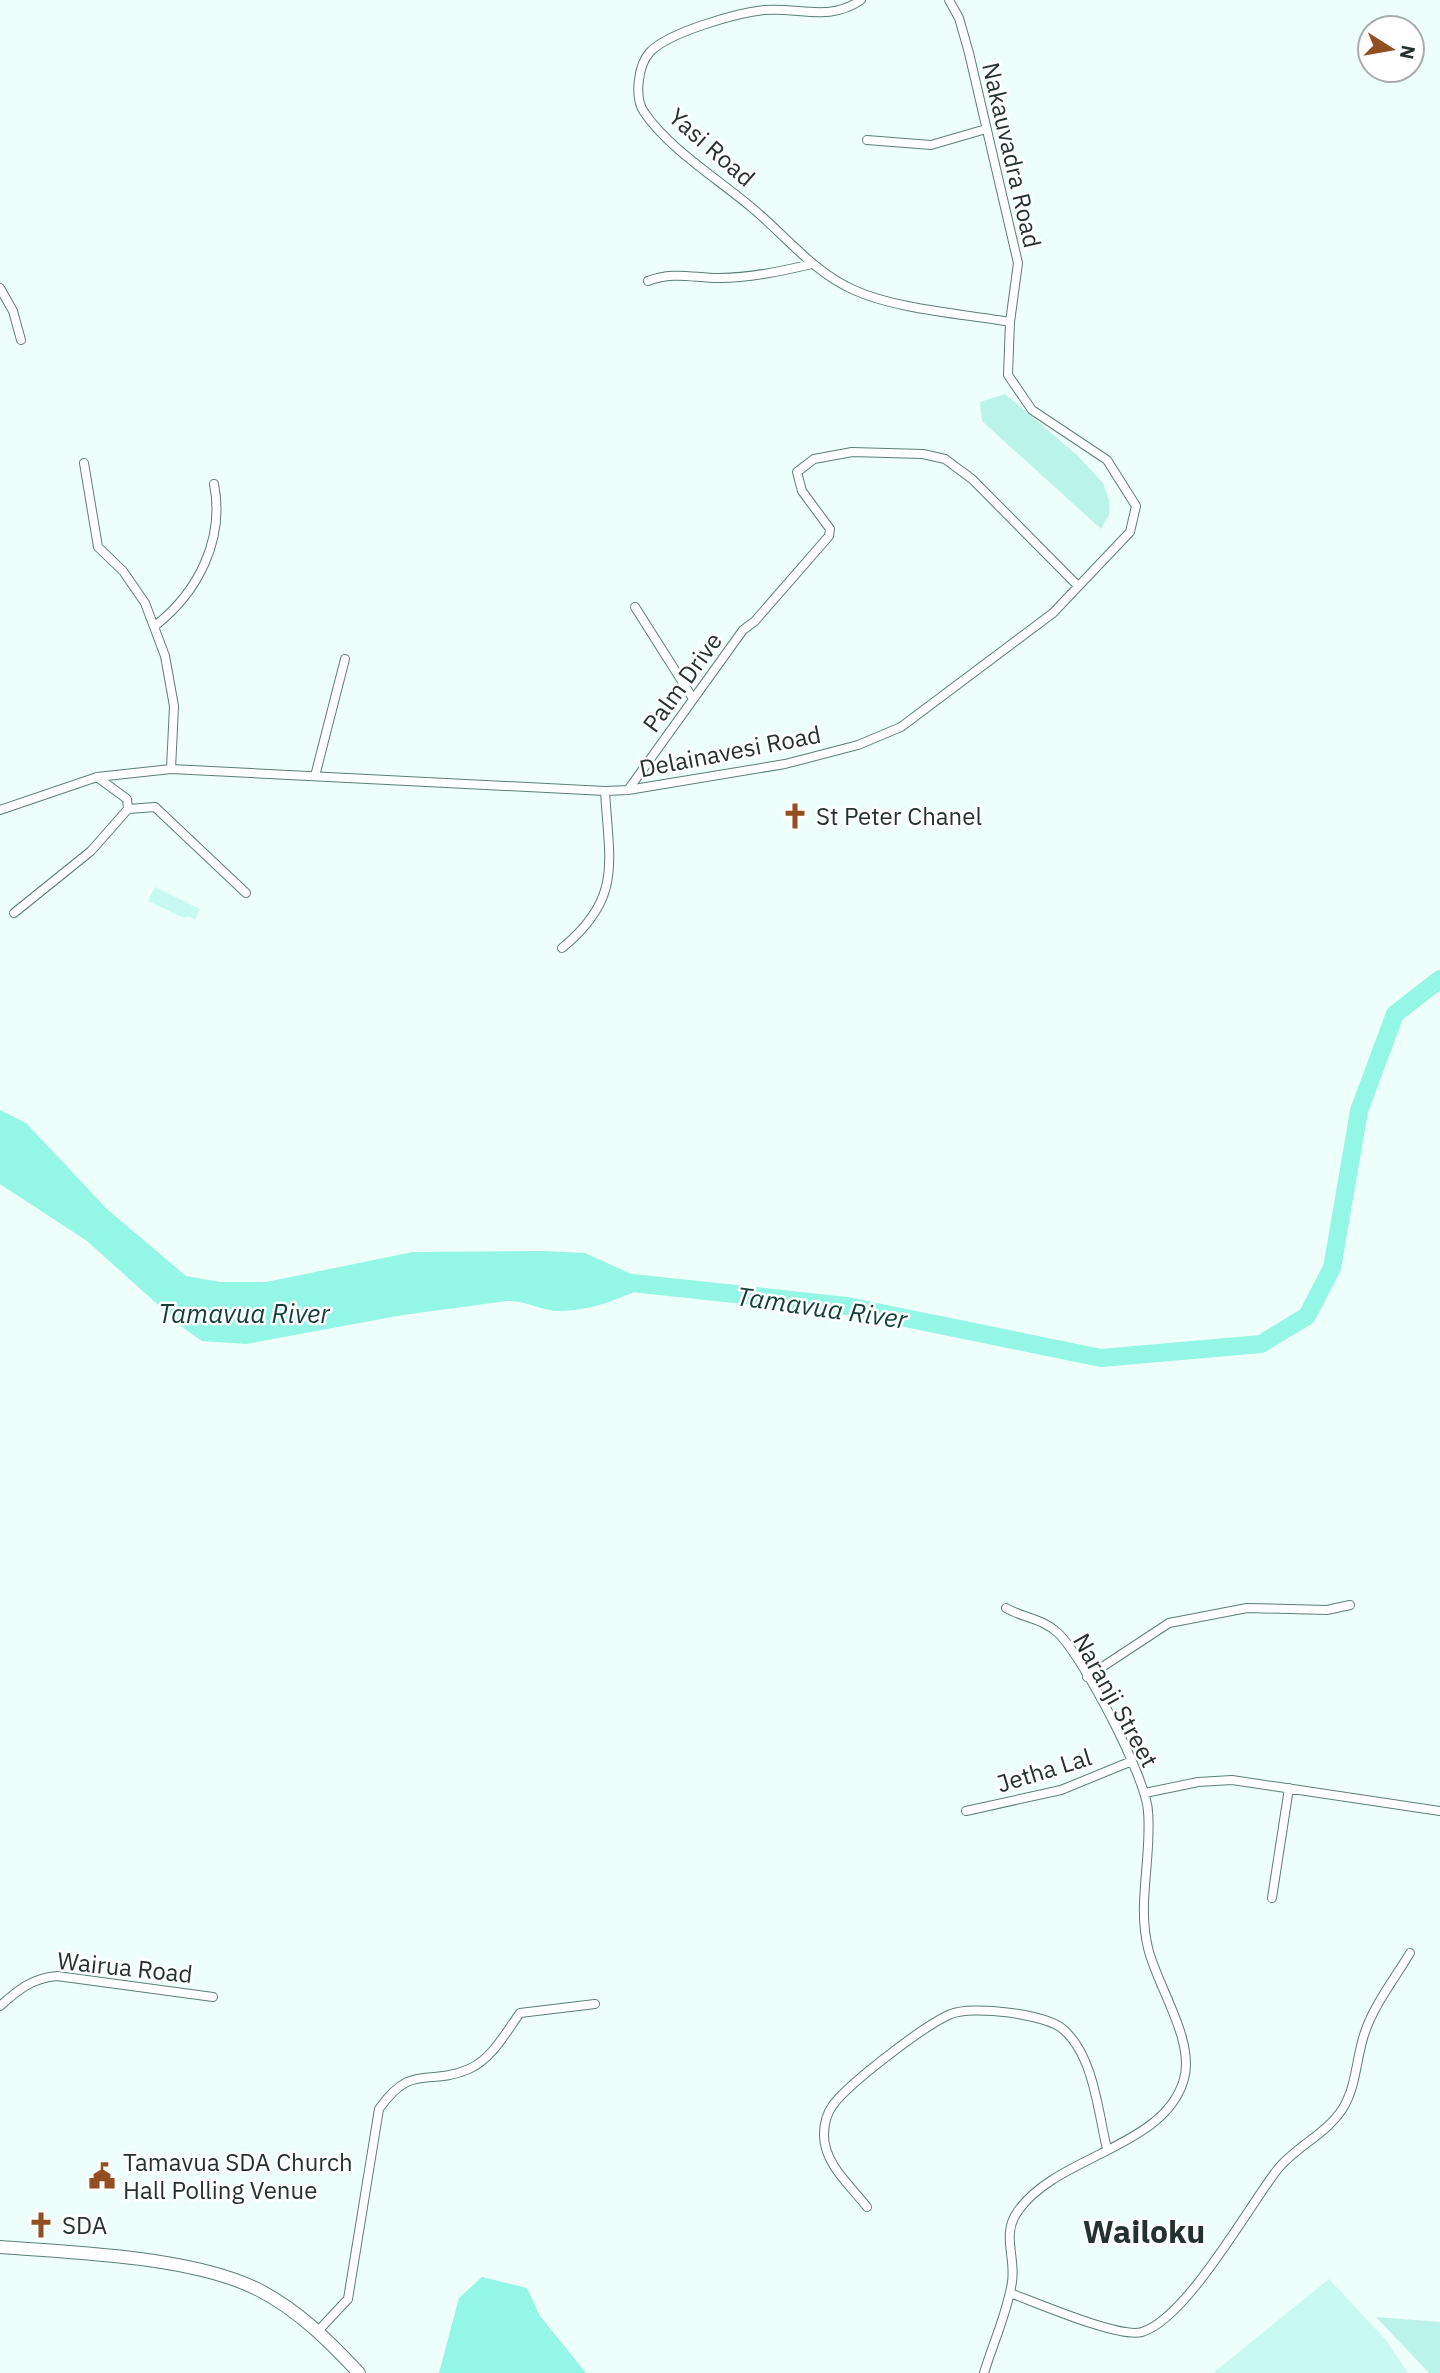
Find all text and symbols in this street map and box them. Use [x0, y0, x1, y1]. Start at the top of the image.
north arrow [1356, 14, 1426, 84]
text: N [1395, 43, 1421, 61]
street label: Nakauvadra Road [975, 59, 1049, 251]
street label: Yasi Road [662, 101, 762, 193]
street label: Palm Drive [635, 626, 729, 738]
street label: Delainavesi Road [637, 718, 823, 784]
place label: St Peter Chanel [816, 800, 982, 832]
church icon: St Peter Chanel [780, 801, 810, 831]
water label: Tamavua River [735, 1278, 911, 1336]
water label: Tamavua River [158, 1296, 331, 1330]
street label: Naranji Street [1066, 1627, 1166, 1773]
street label: Jetha Lal [993, 1740, 1095, 1800]
street label: Wairua Road [56, 1944, 194, 1990]
place label: Tamavua SDA Church Hall Polling Venue [123, 2146, 353, 2206]
public building icon: Tamavua SDA Church Hall Polling Venue [87, 2161, 117, 2191]
place label: SDA [62, 2209, 107, 2241]
church icon: SDA [26, 2210, 56, 2240]
district label: Wailoku [1083, 2210, 1205, 2252]

